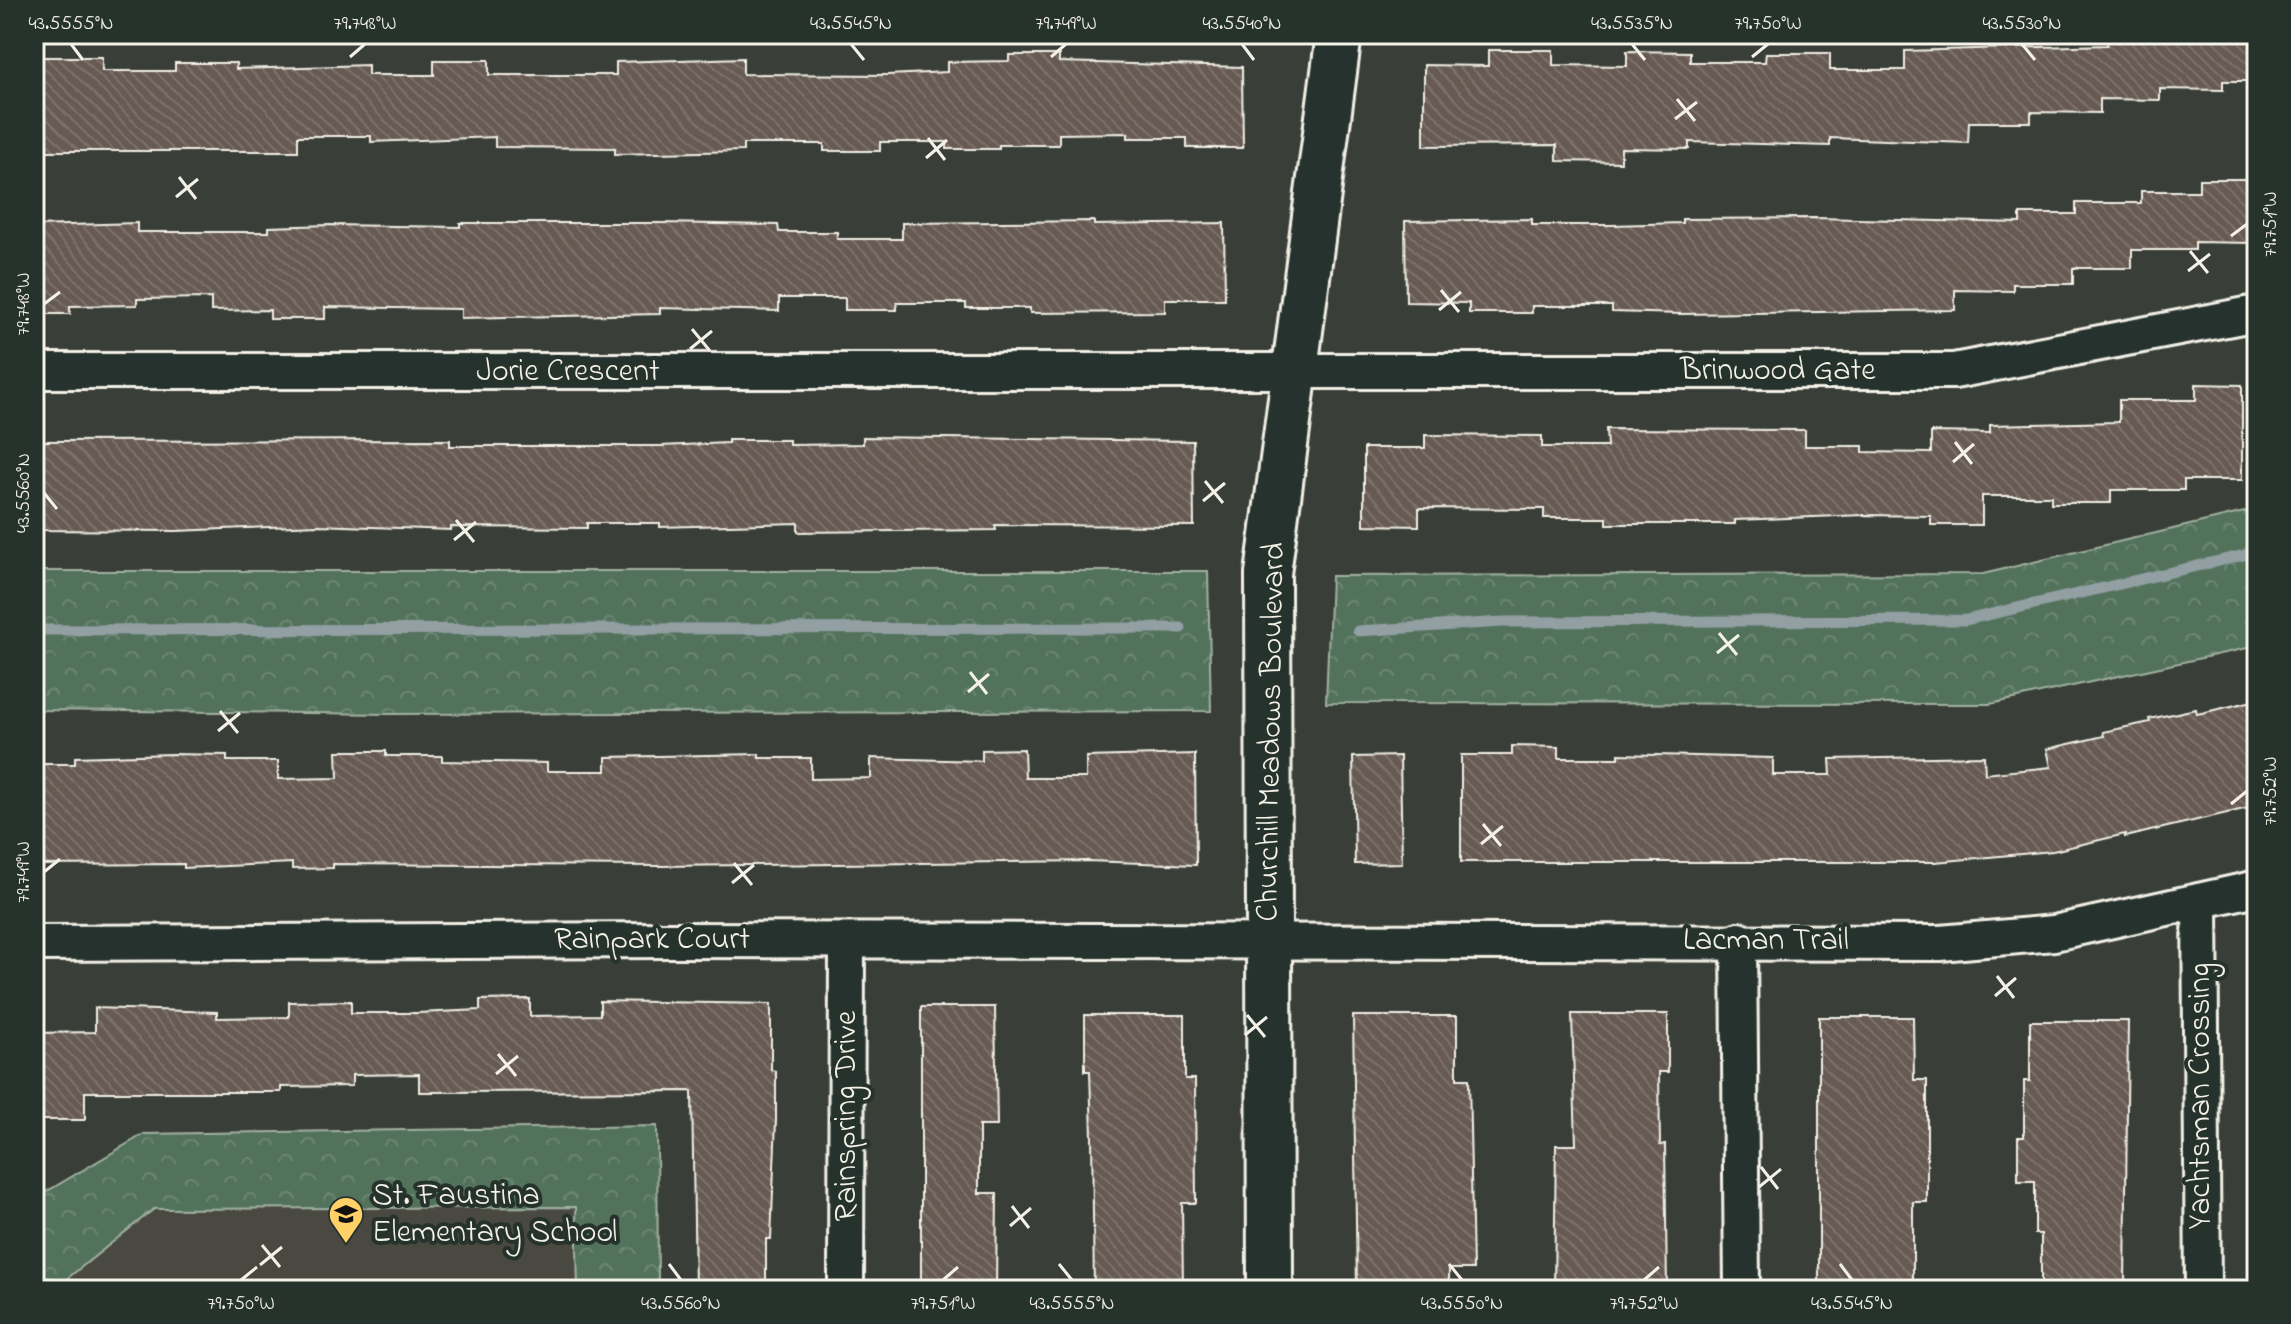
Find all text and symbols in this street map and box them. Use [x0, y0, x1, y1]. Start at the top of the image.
text: 43.5555°N [28, 10, 114, 39]
text: 79.748°W [333, 10, 397, 39]
text: 43.5545°N [810, 10, 892, 39]
text: 79.749°W [1035, 10, 1097, 39]
text: 43.5540°N [1202, 10, 1282, 39]
text: 43.5535°N [1591, 10, 1673, 39]
text: 79.750°W [1734, 10, 1802, 39]
text: 43.5530°N [1982, 10, 2062, 39]
text: 79.751°W [2257, 191, 2286, 257]
text: 79.748°W [10, 272, 39, 336]
street label: Brinwood Gate [1679, 348, 1876, 395]
street label: Jorie Crescent [476, 349, 660, 396]
text: 43.5560°N [10, 453, 39, 533]
street label: Churchill Meadows Boulevard [1245, 542, 1299, 922]
text: 79.752°W [2257, 757, 2286, 825]
text: 79.749°W [10, 841, 39, 903]
street label: Rainpark Court [554, 917, 750, 964]
street label: Lacman Trail [1683, 918, 1849, 965]
street label: Yachtsman Crossing [2178, 963, 2225, 1229]
street label: Rainspring Drive [824, 1010, 871, 1221]
place label: St. Faustina Elementary School [372, 1173, 617, 1257]
school or university icon: St. Faustina Elementary School [327, 1195, 365, 1245]
text: 79.750°W [207, 1290, 275, 1319]
text: 43.5560°N [641, 1290, 721, 1319]
text: 79.751°W [910, 1290, 976, 1319]
text: 43.5555°N [1029, 1290, 1115, 1319]
text: 43.5550°N [1421, 1290, 1503, 1319]
text: 79.752°W [1610, 1290, 1678, 1319]
text: 43.5545°N [1811, 1290, 1893, 1319]

